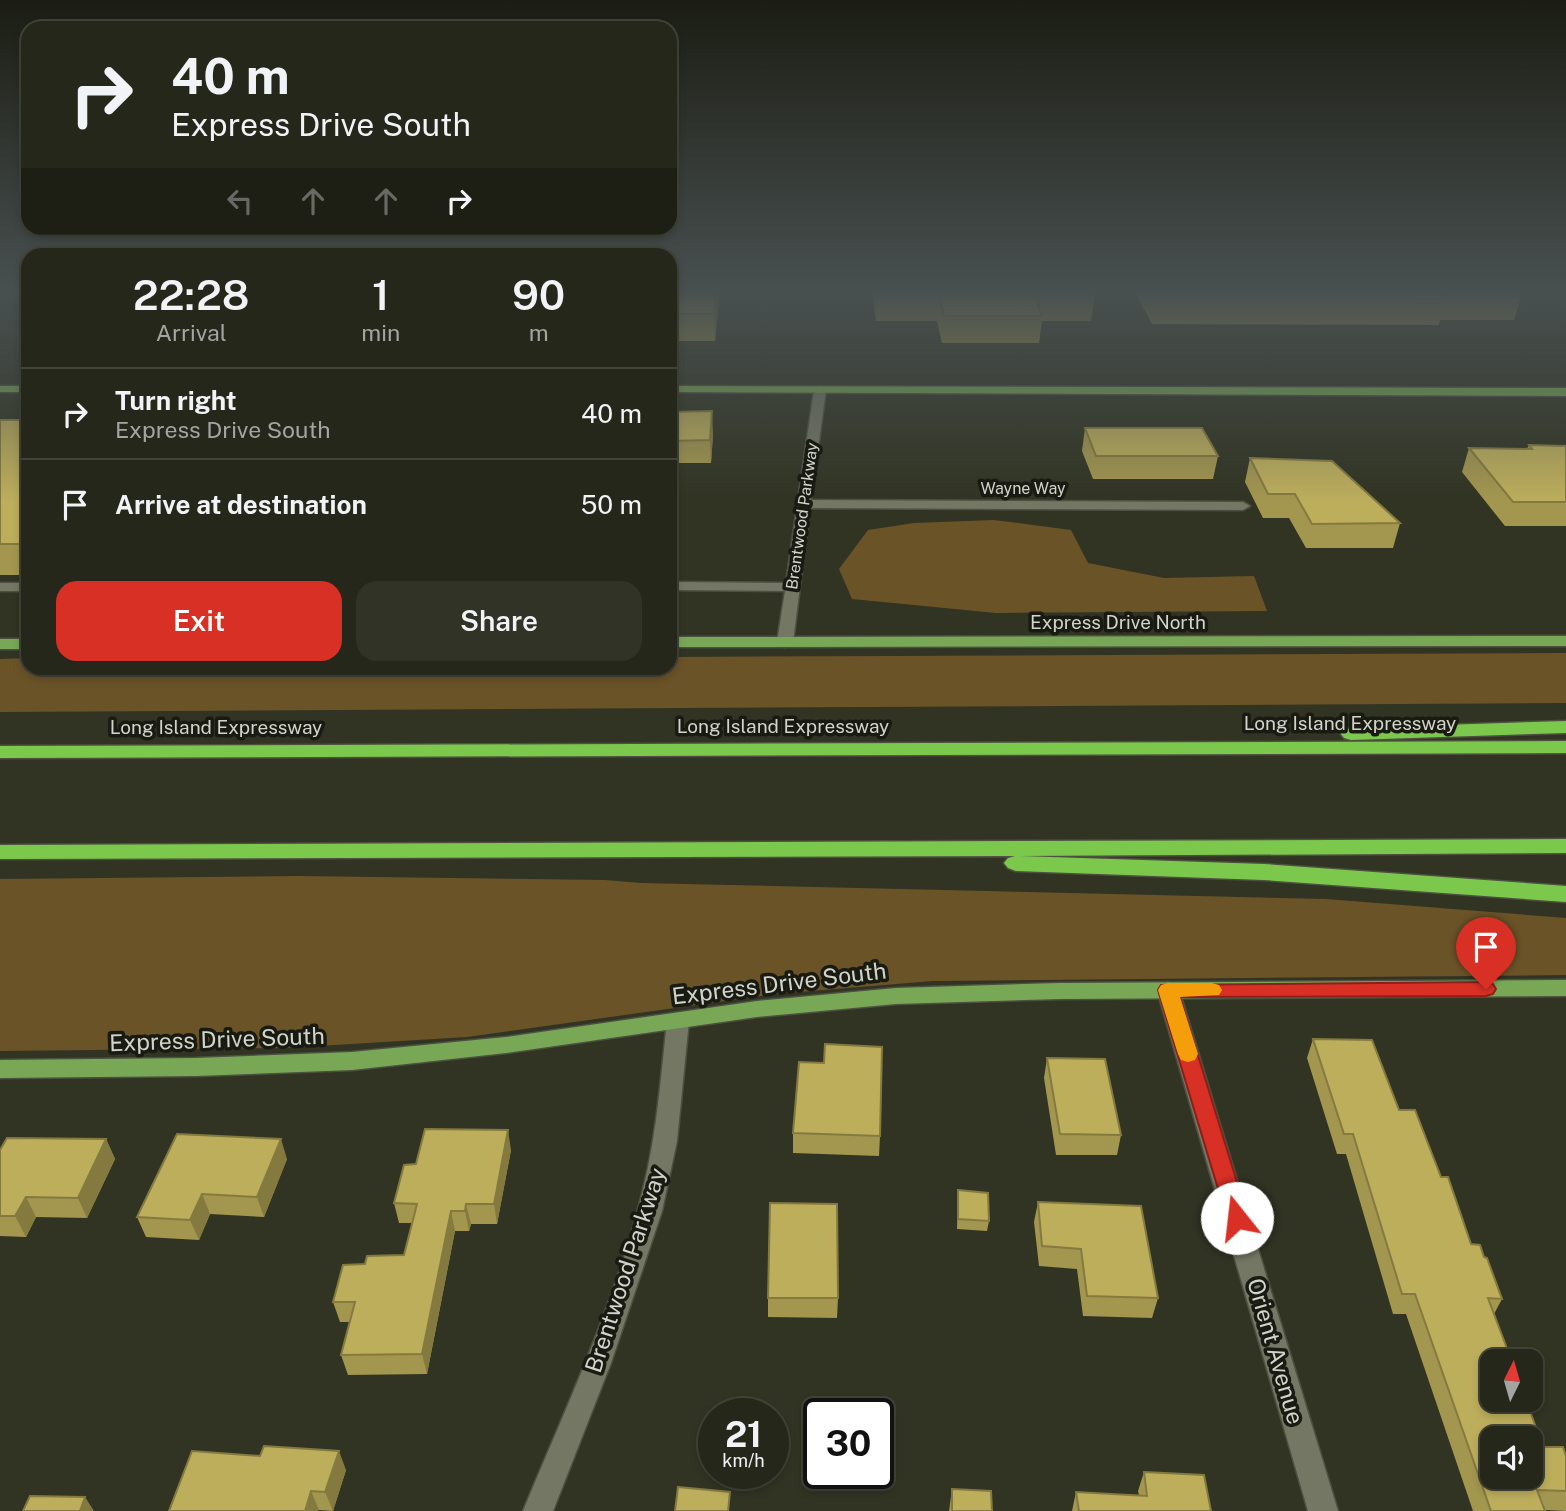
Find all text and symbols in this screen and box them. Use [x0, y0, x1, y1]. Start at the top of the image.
text: 40 m [171, 47, 290, 105]
icon: right [56, 49, 147, 140]
text: Express Drive South [171, 106, 471, 143]
icon: left [221, 182, 259, 220]
icon: ahead [294, 182, 332, 220]
icon: ahead [367, 182, 405, 220]
icon: right [440, 182, 478, 220]
text: 22:28 [133, 270, 250, 319]
text: 1 [372, 270, 390, 319]
text: 90 [512, 270, 565, 319]
text: Arrival [156, 319, 227, 346]
text: min [361, 319, 400, 346]
text: m [529, 319, 549, 346]
text: Turn right [115, 385, 237, 416]
icon: right [56, 395, 94, 433]
text: 40 m [581, 398, 642, 429]
text: Express Drive South [115, 416, 331, 443]
street label: Brentwood Parkway [782, 441, 822, 591]
street label: Wayne Way [980, 479, 1066, 498]
icon: arrive [56, 486, 94, 524]
text: Arrive at destination [115, 489, 367, 520]
text: 50 m [581, 489, 642, 520]
button: Exit [56, 581, 342, 661]
button: Share [356, 581, 642, 661]
street label: Express Drive North [1030, 611, 1206, 633]
street label: Long Island Expressway [1244, 712, 1456, 734]
street label: Long Island Expressway [677, 715, 889, 737]
street label: Long Island Expressway [110, 716, 322, 738]
pin [1456, 917, 1516, 989]
icon: arrive [1467, 928, 1505, 966]
street label: Express Drive South [670, 956, 888, 1010]
street label: Express Drive South [109, 1022, 325, 1056]
street label: Brentwood Parkway [579, 1164, 671, 1376]
position arrow [1200, 1181, 1274, 1255]
street label: Orient Avenue [1242, 1275, 1310, 1427]
north arrow [1480, 1349, 1544, 1412]
map controls [1480, 1349, 1543, 1489]
speed limit sign: 30 [803, 1398, 894, 1489]
text: 21 [725, 1414, 762, 1455]
button: sound [1480, 1426, 1543, 1489]
text: km/h [722, 1450, 765, 1471]

